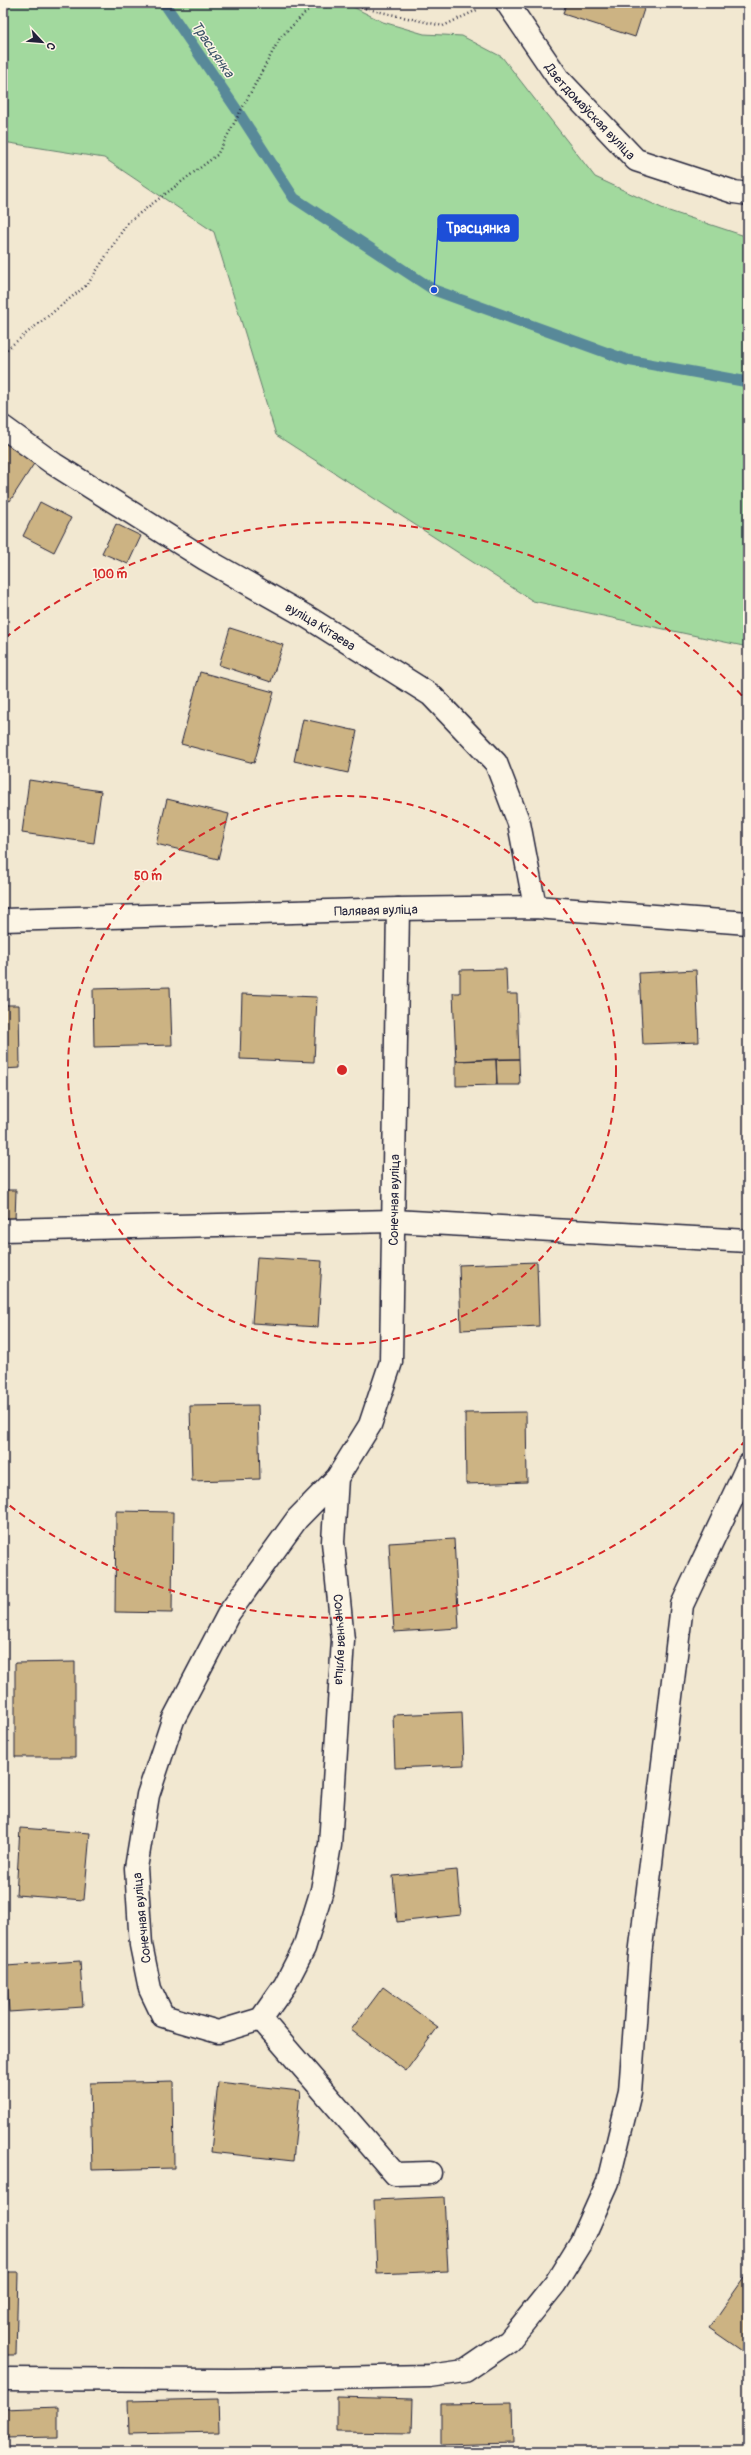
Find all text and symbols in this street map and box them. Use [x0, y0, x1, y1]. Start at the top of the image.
water label: Трасцянка [188, 18, 238, 82]
north arrow [22, 22, 62, 62]
text: С [43, 40, 58, 52]
street label: Дзетдомаўская вуліца [541, 60, 638, 163]
callout: Трасцянка [438, 215, 518, 241]
text: Трасцянка [445, 220, 511, 237]
text: 100 m [93, 567, 128, 582]
street label: вуліца Кітаева [282, 599, 358, 654]
text: 50 m [134, 869, 162, 884]
street label: Палявая вуліца [334, 902, 418, 920]
centre of rings [335, 1063, 349, 1077]
street label: Сонечная вуліца [386, 1154, 403, 1246]
street label: Сонечная вуліца [329, 1593, 350, 1685]
street label: Сонечная вуліца [129, 1872, 155, 1964]

